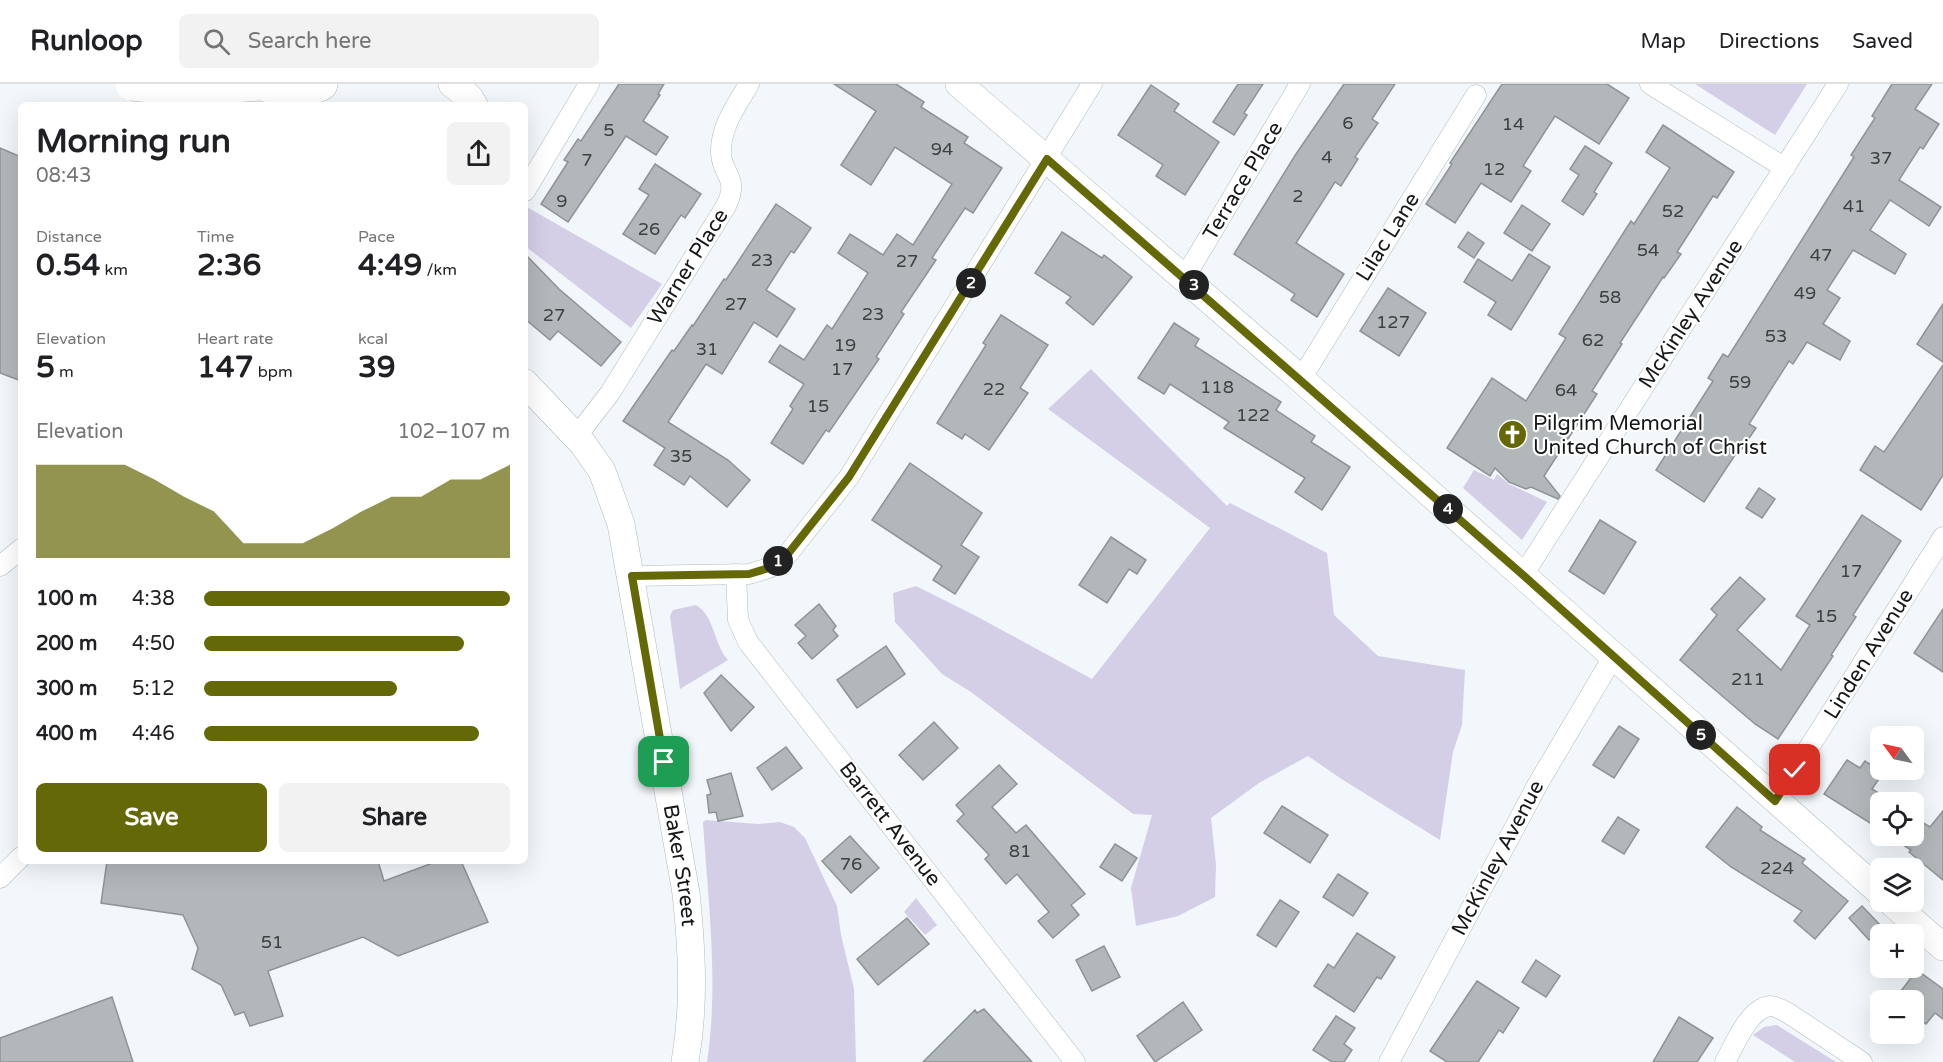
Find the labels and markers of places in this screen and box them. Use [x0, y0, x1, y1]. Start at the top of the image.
pin: 2 [956, 268, 986, 298]
pin: 3 [1179, 270, 1209, 300]
place label: Pilgrim Memorial United Church of Christ [1533, 411, 1767, 460]
church icon: Pilgrim Memorial United Church of Christ [1496, 419, 1528, 451]
pin: 4 [1433, 494, 1463, 524]
pin: 1 [763, 546, 793, 576]
pin: 5 [1686, 720, 1716, 750]
pin [638, 736, 689, 787]
pin [1769, 744, 1820, 795]

